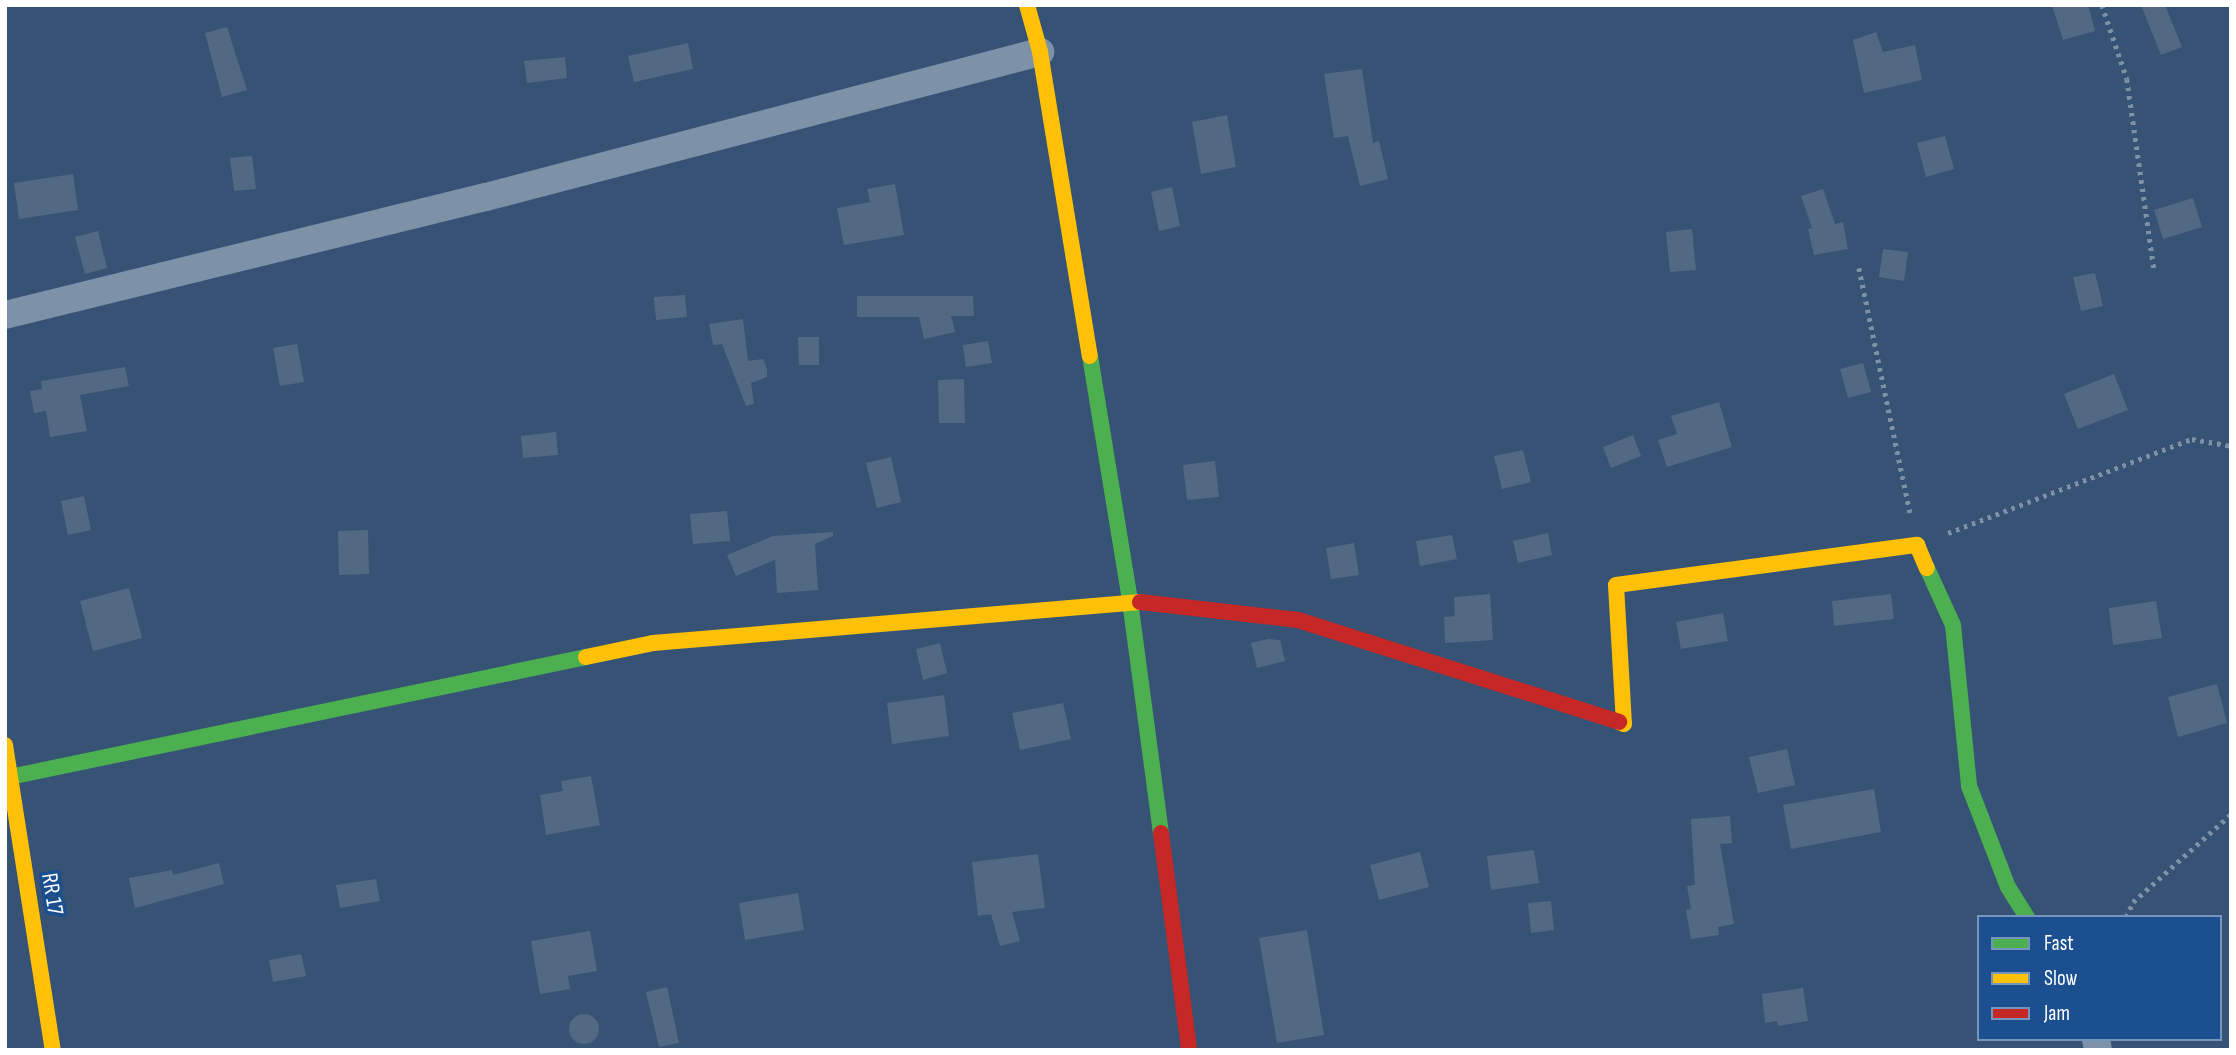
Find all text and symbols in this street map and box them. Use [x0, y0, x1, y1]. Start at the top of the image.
street label: RR 17 [35, 871, 69, 917]
legend [1977, 915, 2222, 1041]
text: Fast [2044, 931, 2074, 956]
text: Slow [2044, 966, 2077, 991]
text: Jam [2044, 1001, 2070, 1026]

